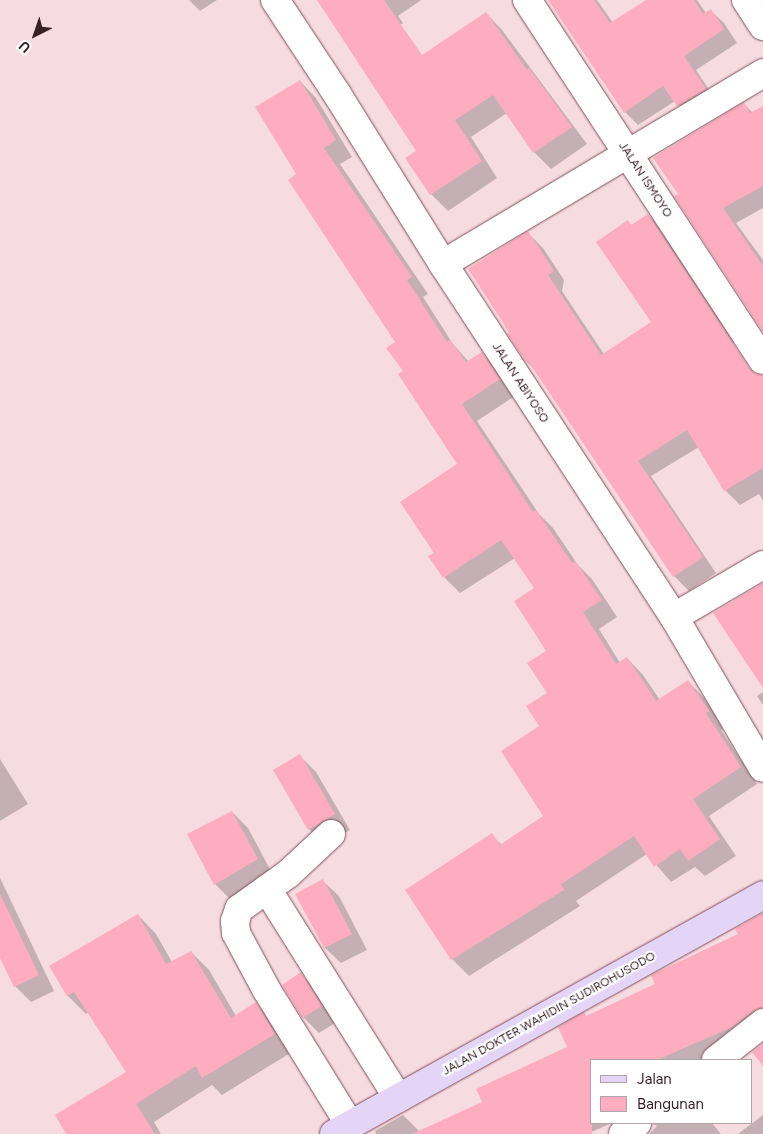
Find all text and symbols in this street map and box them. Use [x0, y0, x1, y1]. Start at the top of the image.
north arrow [10, 10, 60, 60]
text: U [16, 37, 34, 56]
street label: JALAN ISMOYO [615, 139, 675, 221]
street label: JALAN ABIYOSO [489, 340, 551, 426]
street label: JALAN DOKTER WAHIDIN SUDIROHUSODO [440, 949, 658, 1079]
legend [590, 1059, 753, 1124]
text: Jalan [637, 1070, 672, 1088]
text: Bangunan [637, 1095, 704, 1113]

